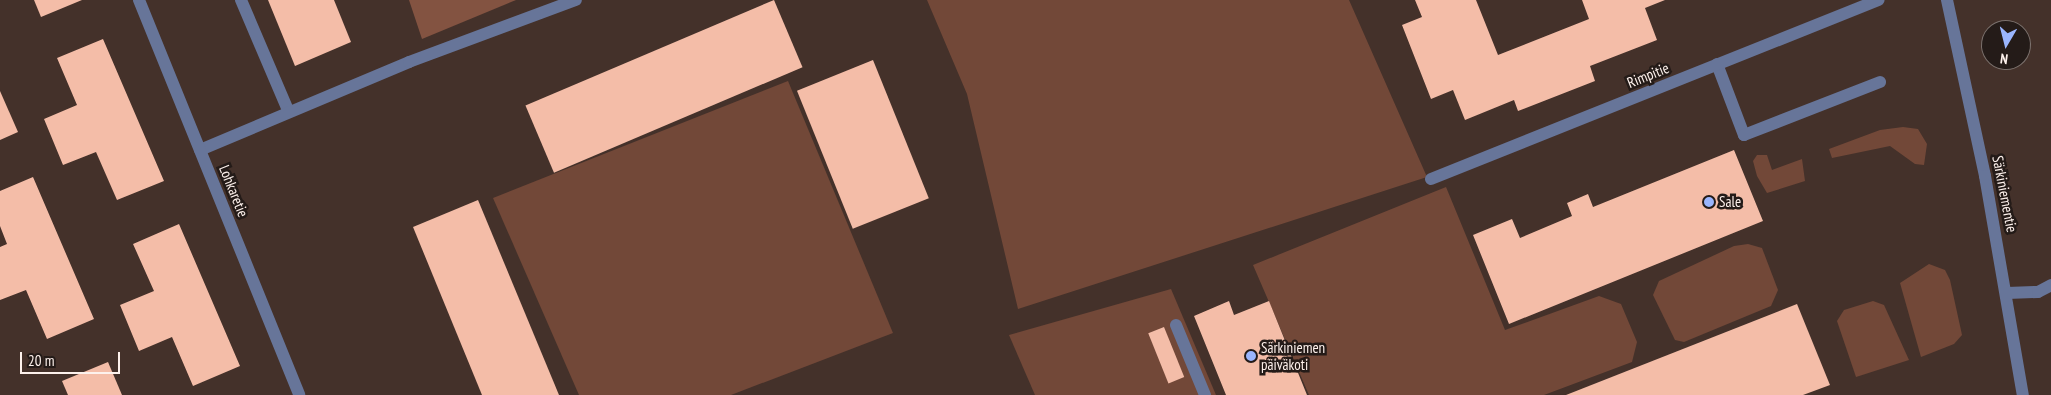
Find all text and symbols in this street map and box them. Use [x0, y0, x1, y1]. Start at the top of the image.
north arrow [1981, 20, 2031, 70]
text: N [1999, 49, 2009, 68]
street label: Rimpitie [1624, 58, 1672, 92]
street label: Särkiniementie [1989, 154, 2021, 234]
street label: Lohkaretie [215, 162, 253, 220]
place label: Sale [1719, 193, 1741, 211]
marker: Sale [1703, 196, 1715, 208]
place label: Särkiniemen päiväkoti [1261, 338, 1325, 373]
scale bar [22, 342, 122, 374]
marker: Särkiniemen päiväkoti [1245, 350, 1257, 362]
text: 20 m [28, 351, 54, 370]

